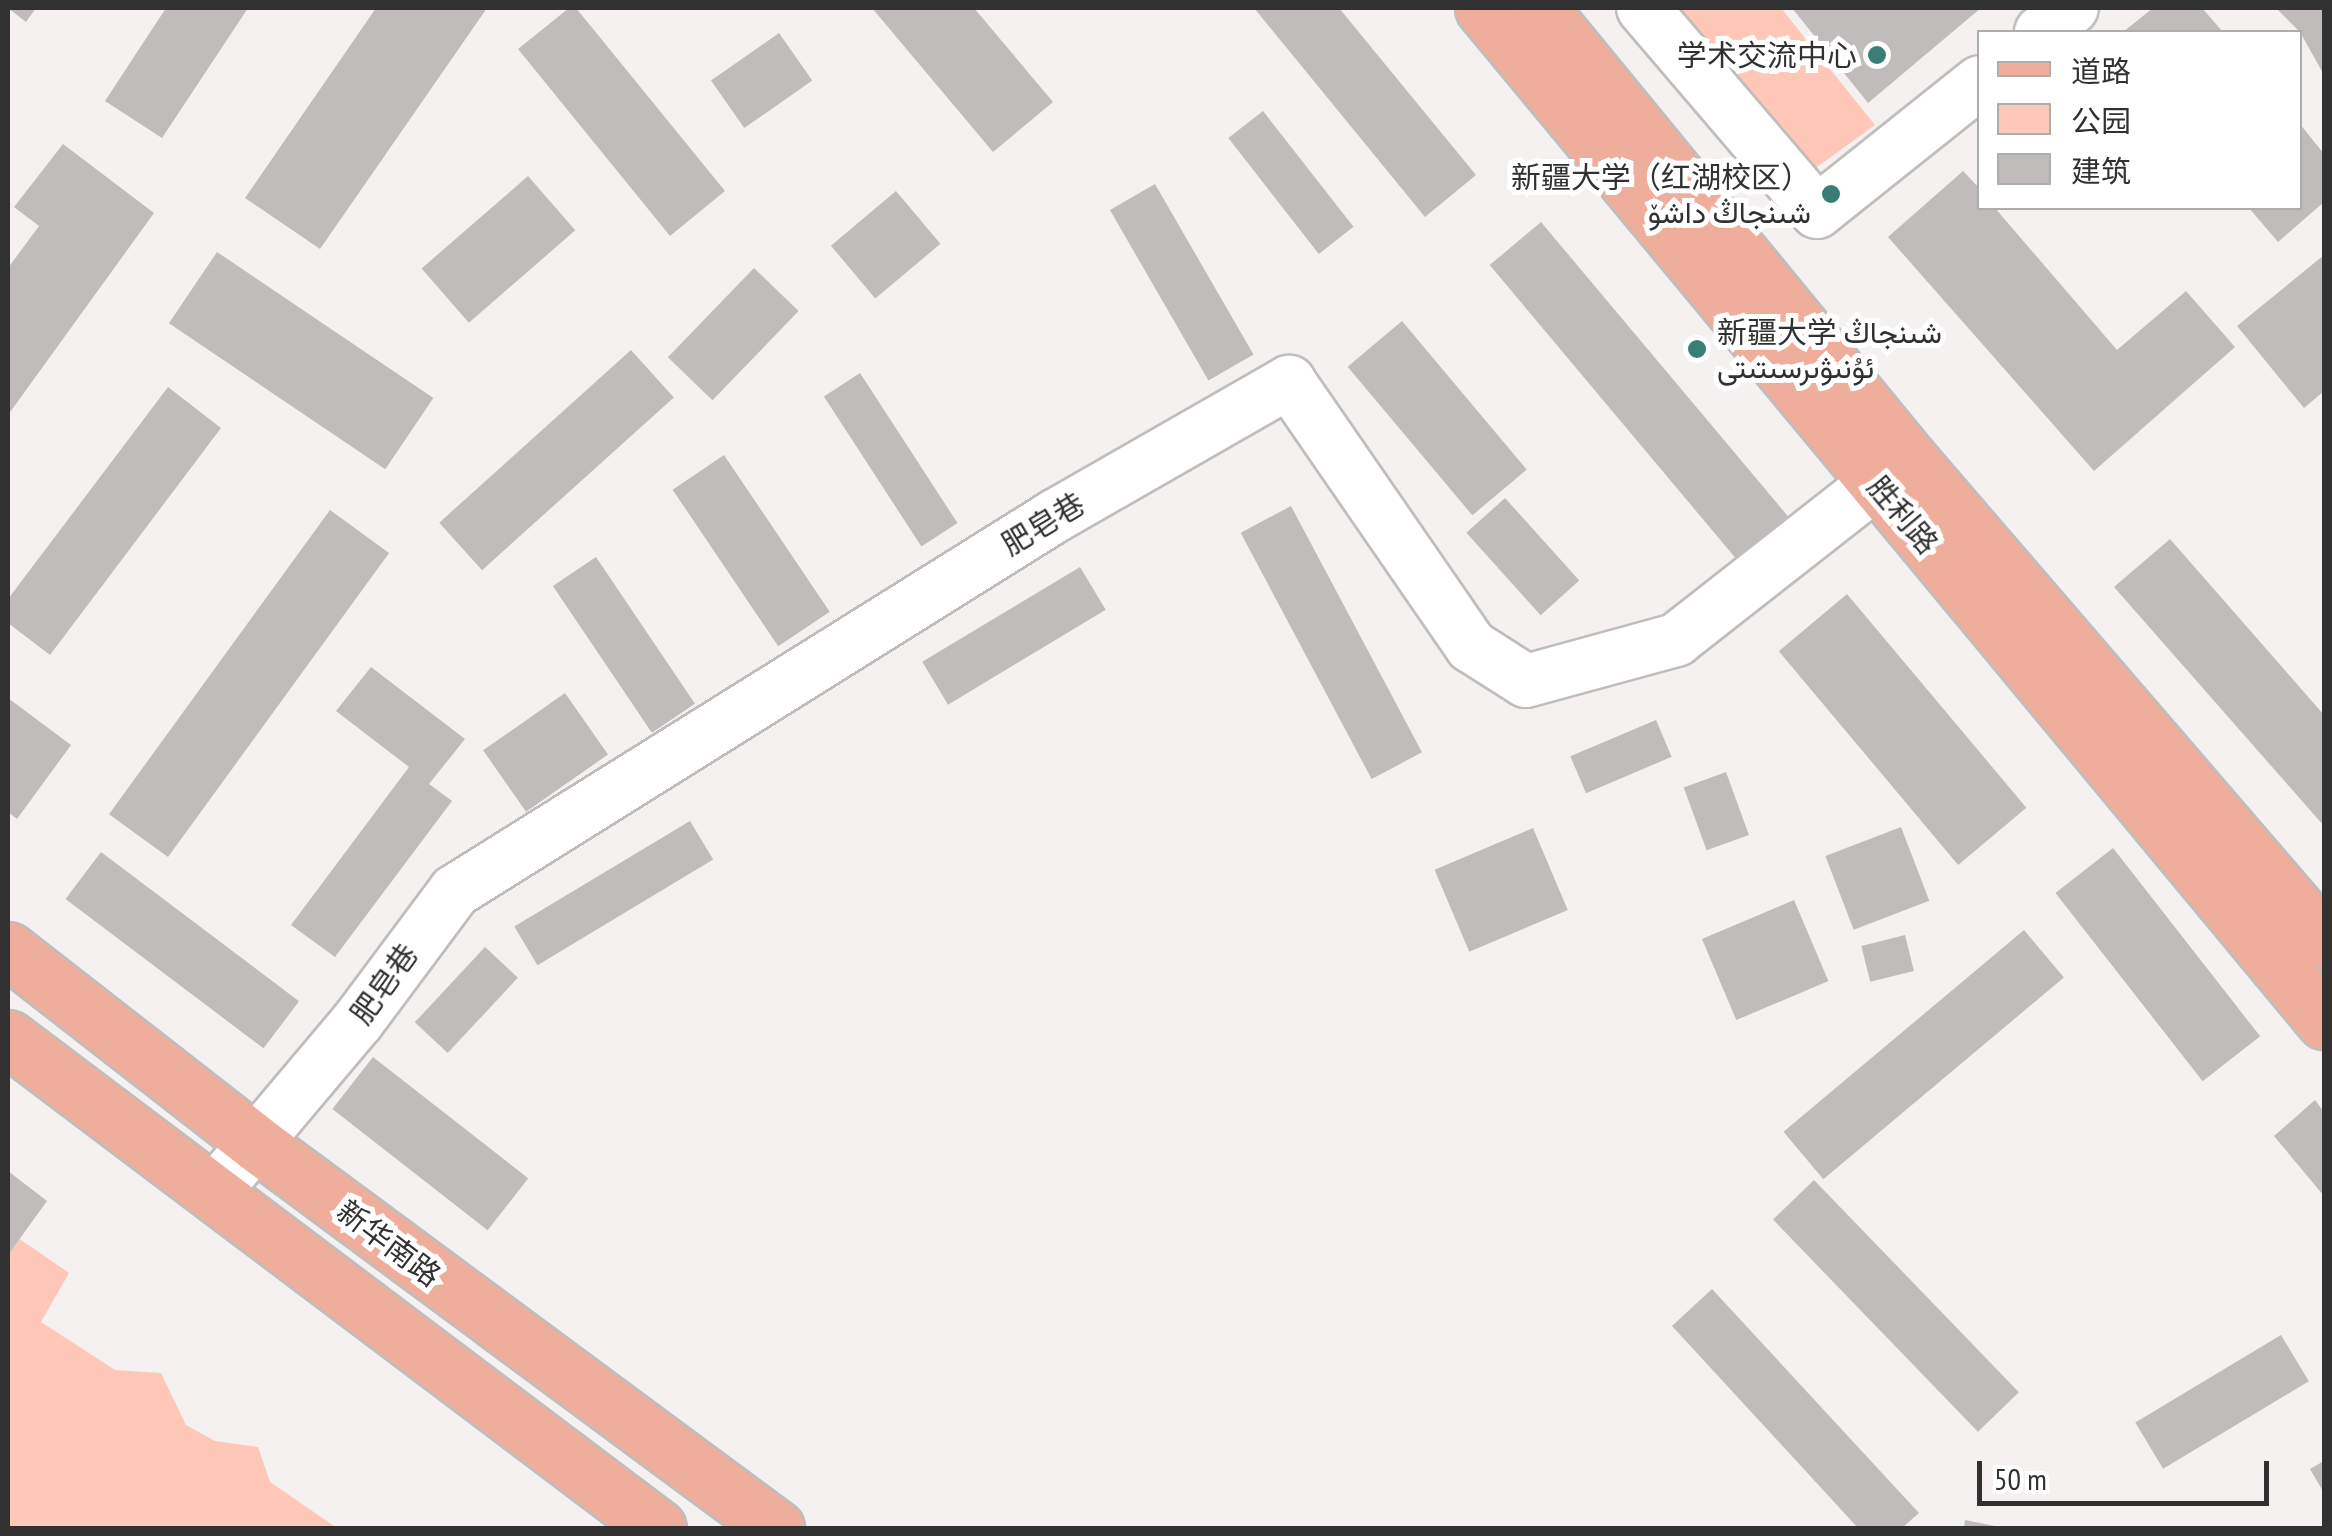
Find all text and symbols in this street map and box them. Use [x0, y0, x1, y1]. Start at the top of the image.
legend [1977, 30, 2302, 210]
place label: 学术交流中心 [1677, 37, 1857, 73]
marker: 学术交流中心 [1866, 44, 1888, 66]
text: 道路 [2071, 51, 2131, 90]
text: 公园 [2071, 101, 2131, 140]
text: 建筑 [2071, 151, 2131, 190]
place label: 新疆大学（红湖校区） شىنجاڭ داشۆ [1511, 159, 1811, 230]
marker: 新疆大学（红湖校区） شىنجاڭ داشۆ [1820, 183, 1842, 205]
place label: 新疆大学 شىنجاڭ ئۇنىۋىرسىتىتى [1717, 314, 1942, 384]
marker: 新疆大学 شىنجاڭ ئۇنىۋىرسىتىتى [1686, 338, 1708, 360]
street label: 胜利路 [1860, 469, 1946, 561]
street label: 肥皂巷 [995, 485, 1091, 563]
street label: 肥皂巷 [343, 937, 425, 1031]
street label: 新华南路 [330, 1193, 448, 1293]
scale bar [1982, 1441, 2274, 1503]
text: 50 m [1994, 1459, 2047, 1498]

